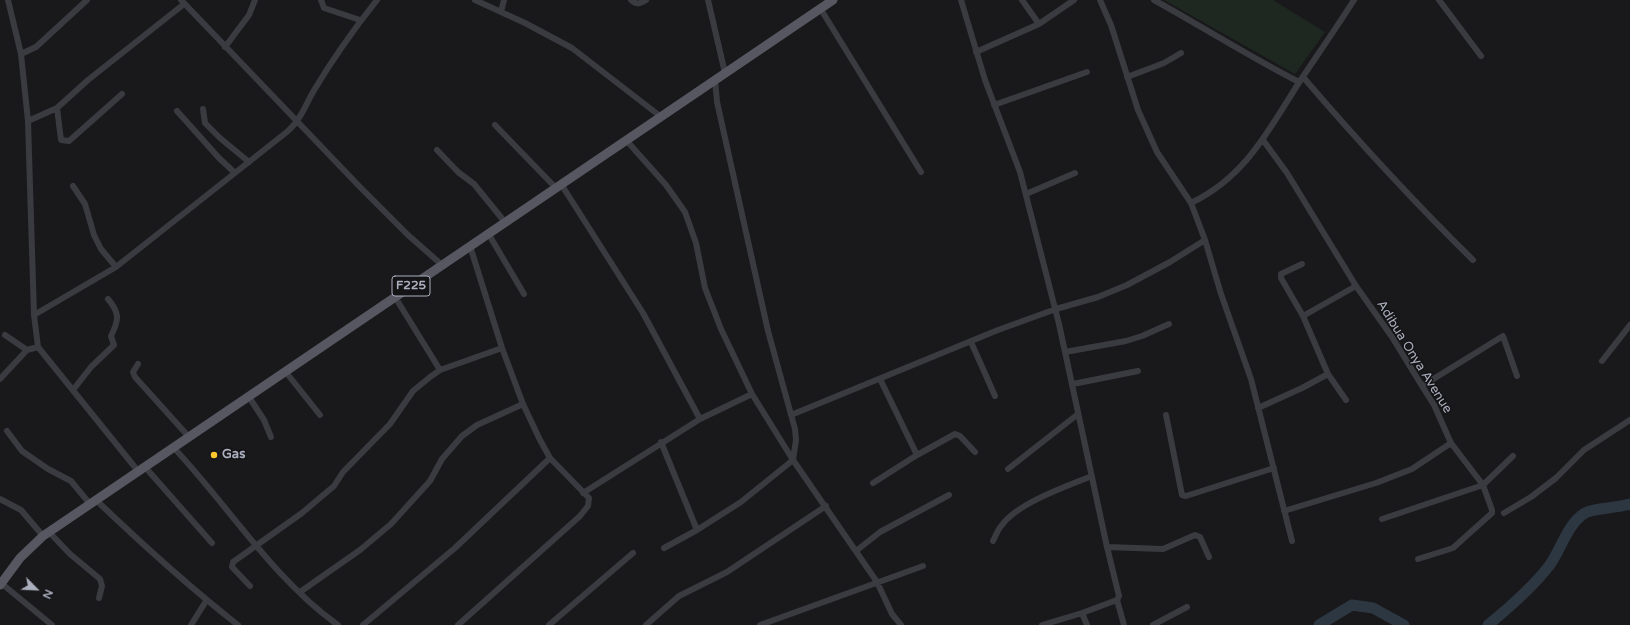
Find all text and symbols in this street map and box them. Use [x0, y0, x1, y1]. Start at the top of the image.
road number: F225 [392, 276, 430, 296]
street label: Adibua Onya Avenue [1373, 298, 1455, 416]
place label: Gas [222, 447, 245, 463]
marker: Gas [209, 450, 219, 460]
north arrow [16, 569, 56, 609]
text: N [40, 587, 55, 601]

